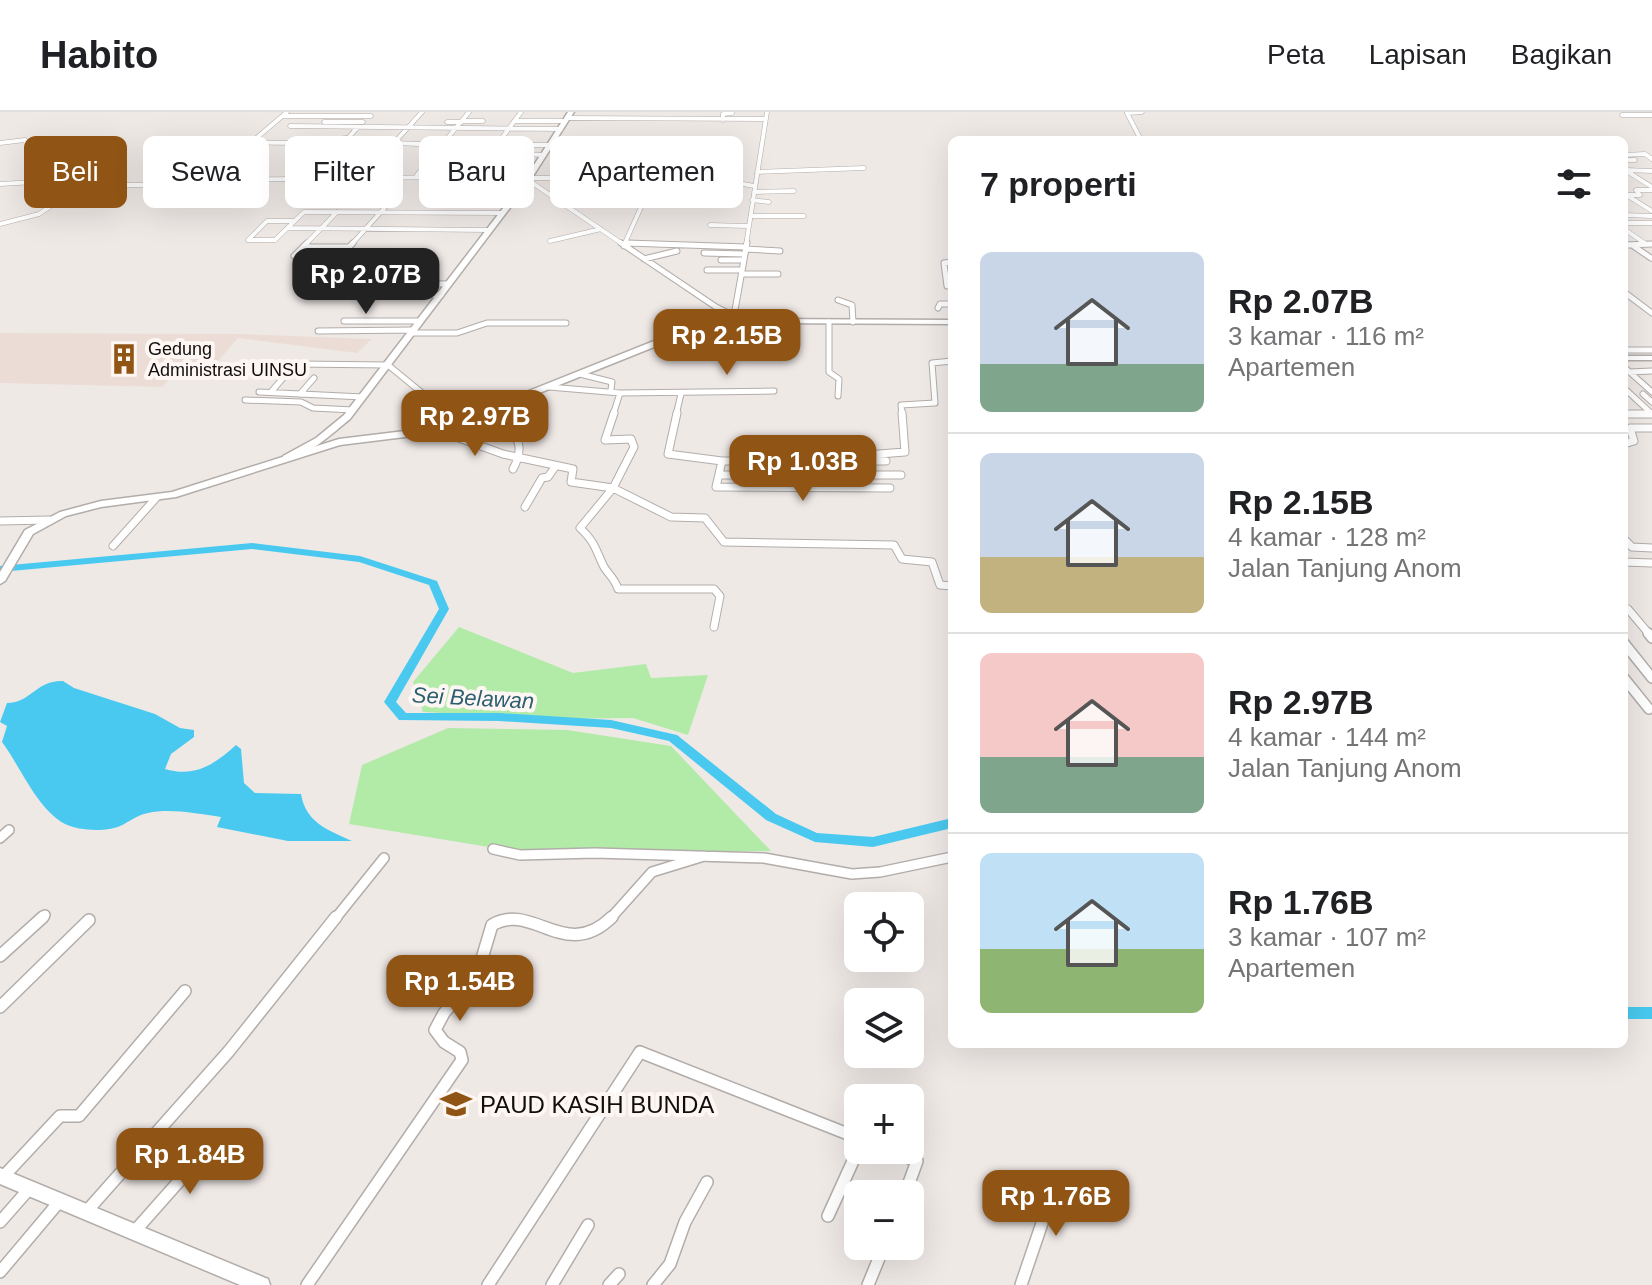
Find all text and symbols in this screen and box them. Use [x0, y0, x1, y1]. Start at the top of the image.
text: Habito [40, 34, 158, 76]
text: Peta [1267, 39, 1325, 70]
text: Lapisan [1369, 39, 1467, 70]
text: Bagikan [1511, 39, 1612, 70]
chip: Beli [24, 136, 127, 208]
chip: Sewa [143, 136, 269, 208]
chip: Filter [285, 136, 403, 208]
chip: Baru [419, 136, 534, 208]
chip: Apartemen [550, 136, 743, 208]
icon: filters [1552, 162, 1596, 206]
text: 7 properti [980, 165, 1137, 203]
pin: Rp 2.07B [283, 248, 449, 316]
text: Rp 2.07B [310, 259, 422, 289]
text: Rp 2.07B [1228, 282, 1374, 320]
icon: home [1044, 284, 1140, 380]
pin: Rp 2.15B [644, 309, 810, 377]
text: Rp 2.15B [671, 320, 783, 350]
text: 3 kamar · 116 m² [1228, 321, 1424, 351]
place label: Gedung Administrasi UINSU [148, 339, 307, 380]
building icon: Gedung Administrasi UINSU [107, 342, 141, 376]
text: Apartemen [1228, 352, 1355, 382]
pin: Rp 2.97B [392, 390, 558, 458]
text: Rp 2.97B [419, 401, 531, 431]
pin: Rp 1.03B [720, 435, 886, 503]
text: Rp 1.03B [747, 446, 859, 476]
text: Rp 2.15B [1228, 483, 1374, 521]
icon: home [1044, 485, 1140, 581]
text: 4 kamar · 128 m² [1228, 522, 1426, 552]
text: Jalan Tanjung Anom [1228, 553, 1462, 583]
water label: Sei Belawan [411, 682, 535, 714]
text: Rp 2.97B [1228, 683, 1374, 721]
icon: home [1044, 685, 1140, 781]
text: 4 kamar · 144 m² [1228, 722, 1426, 752]
text: Jalan Tanjung Anom [1228, 753, 1462, 783]
text: Rp 1.76B [1228, 883, 1374, 921]
icon: home [1044, 885, 1140, 981]
map controls [844, 892, 924, 1260]
button: locate [844, 892, 924, 972]
text: 3 kamar · 107 m² [1228, 922, 1426, 952]
text: Apartemen [1228, 953, 1355, 983]
pin: Rp 1.54B [377, 955, 543, 1023]
text: Rp 1.54B [404, 966, 516, 996]
button: layers [844, 988, 924, 1068]
button: + [844, 1084, 924, 1164]
school or university icon: PAUD KASIH BUNDA [439, 1087, 473, 1121]
place label: PAUD KASIH BUNDA [480, 1091, 714, 1118]
pin: Rp 1.84B [107, 1128, 273, 1196]
text: Rp 1.84B [134, 1139, 246, 1169]
pin: Rp 1.76B [973, 1170, 1139, 1238]
button: − [844, 1180, 924, 1260]
text: Rp 1.76B [1000, 1181, 1112, 1211]

